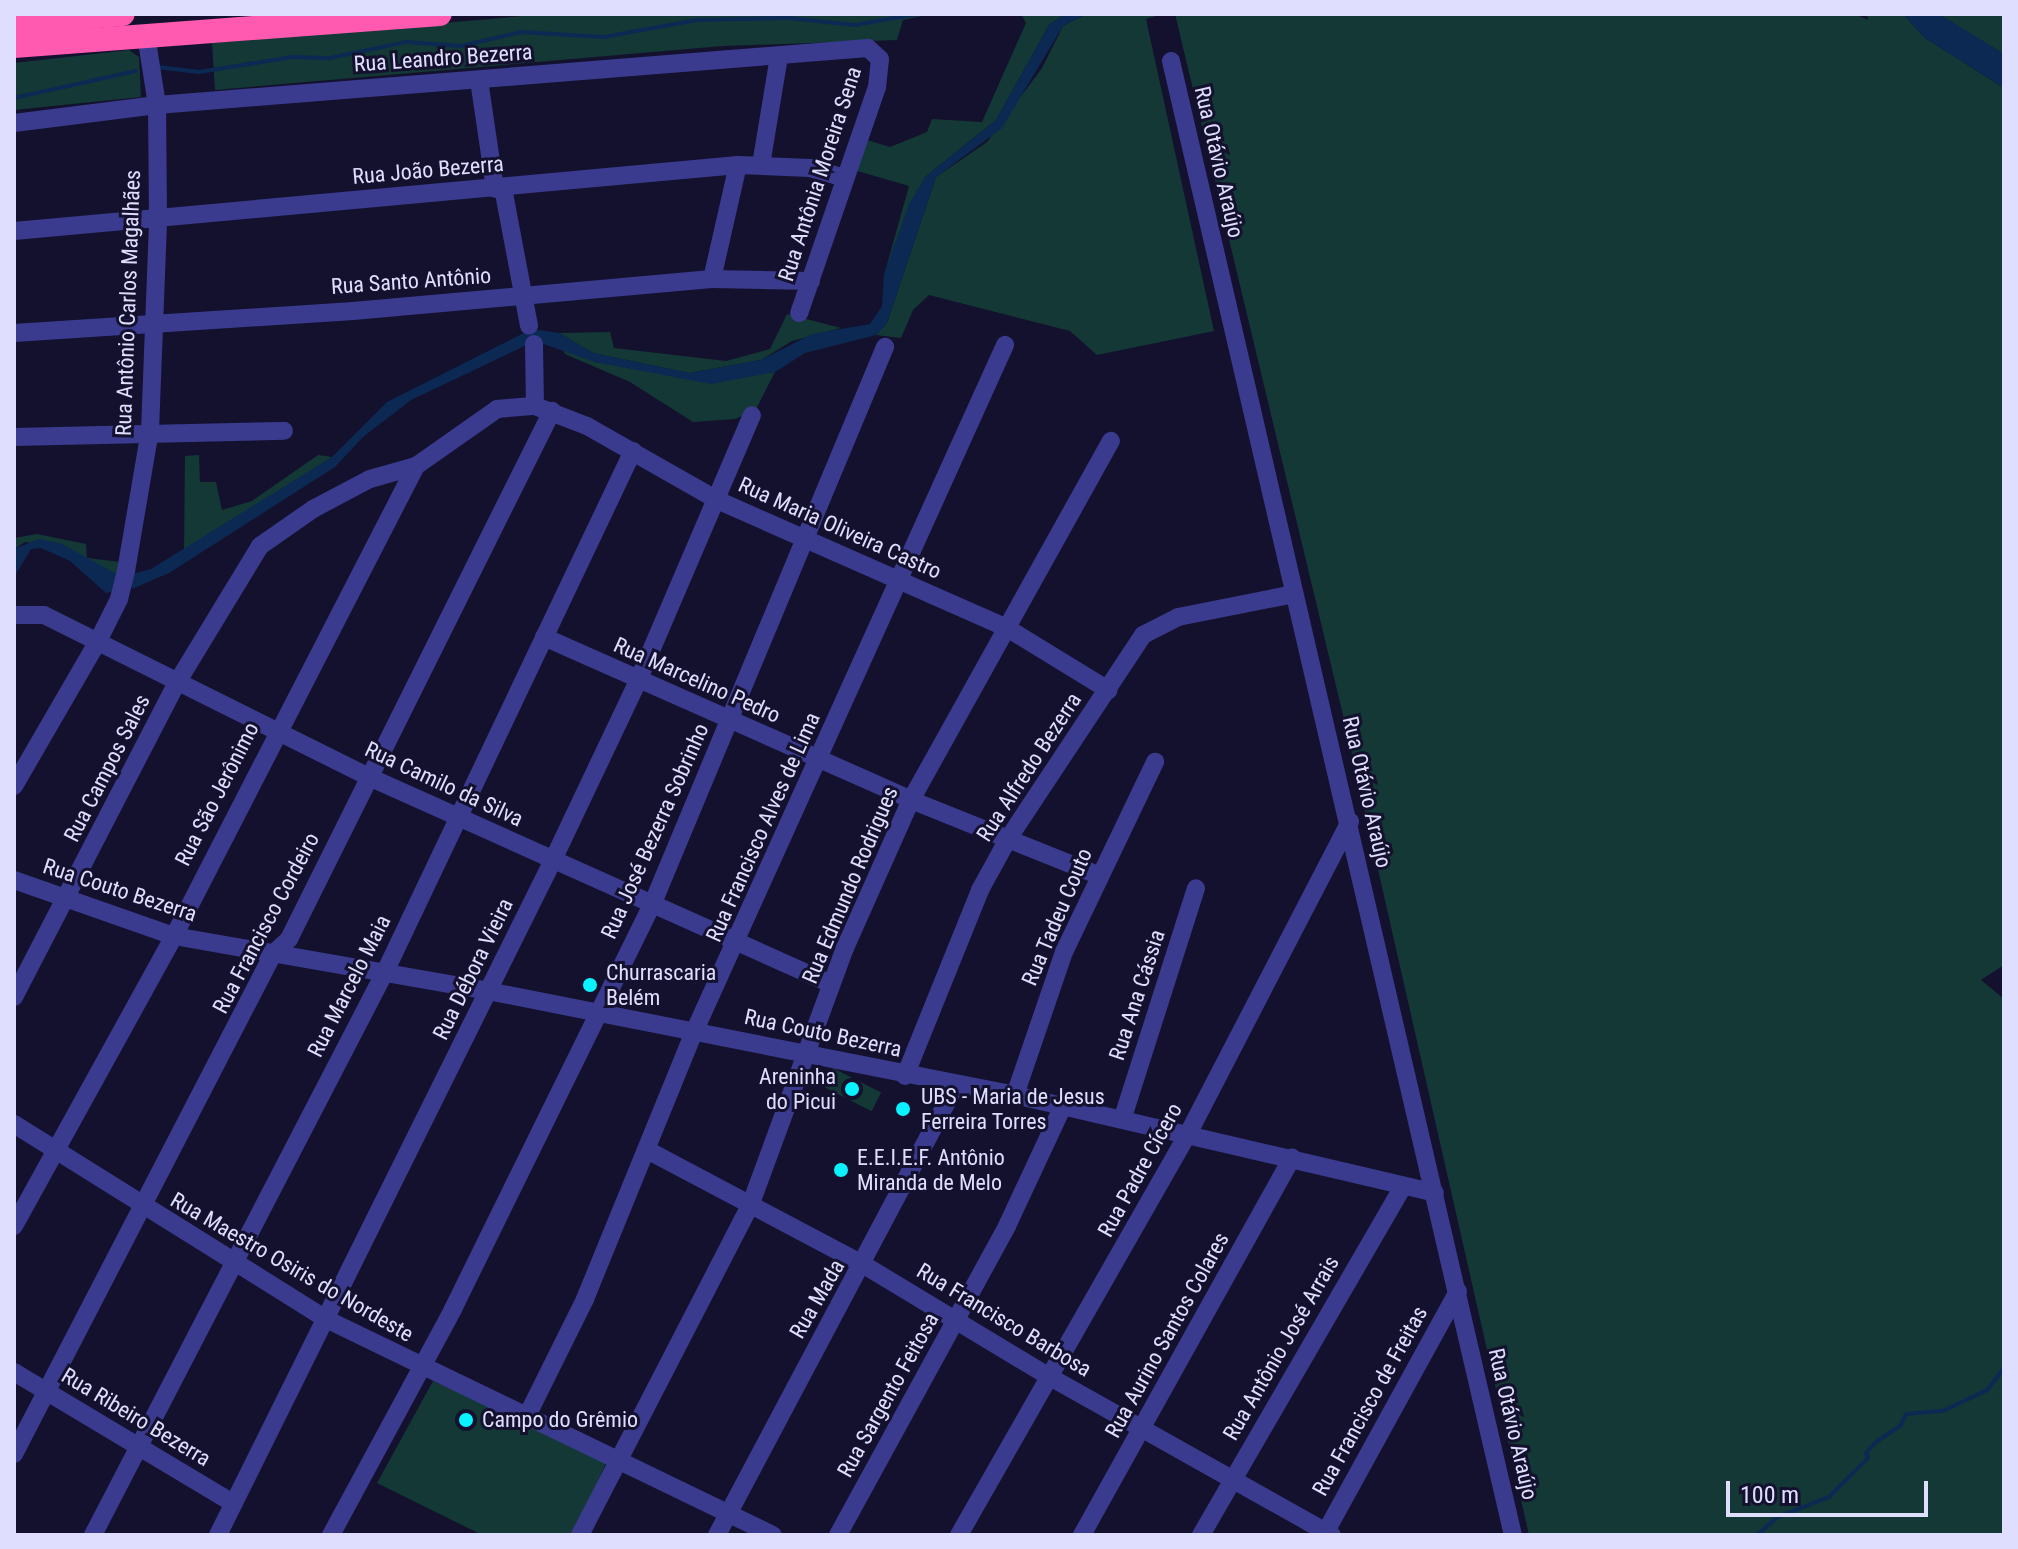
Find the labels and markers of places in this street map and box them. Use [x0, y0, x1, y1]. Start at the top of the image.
place label: Churrascaria Belém [606, 959, 716, 1010]
marker: Churrascaria Belém [581, 976, 599, 994]
place label: Areninha do Picui [759, 1063, 836, 1114]
marker: Areninha do Picui [843, 1080, 861, 1098]
place label: UBS - Maria de Jesus Ferreira Torres [921, 1083, 1105, 1134]
marker: UBS - Maria de Jesus Ferreira Torres [892, 1098, 914, 1120]
place label: E.E.I.E.F. Antônio Miranda de Melo [857, 1144, 1005, 1196]
marker: E.E.I.E.F. Antônio Miranda de Melo [832, 1161, 850, 1179]
place label: Campo do Grêmio [482, 1407, 638, 1433]
marker: Campo do Grêmio [457, 1411, 475, 1429]

